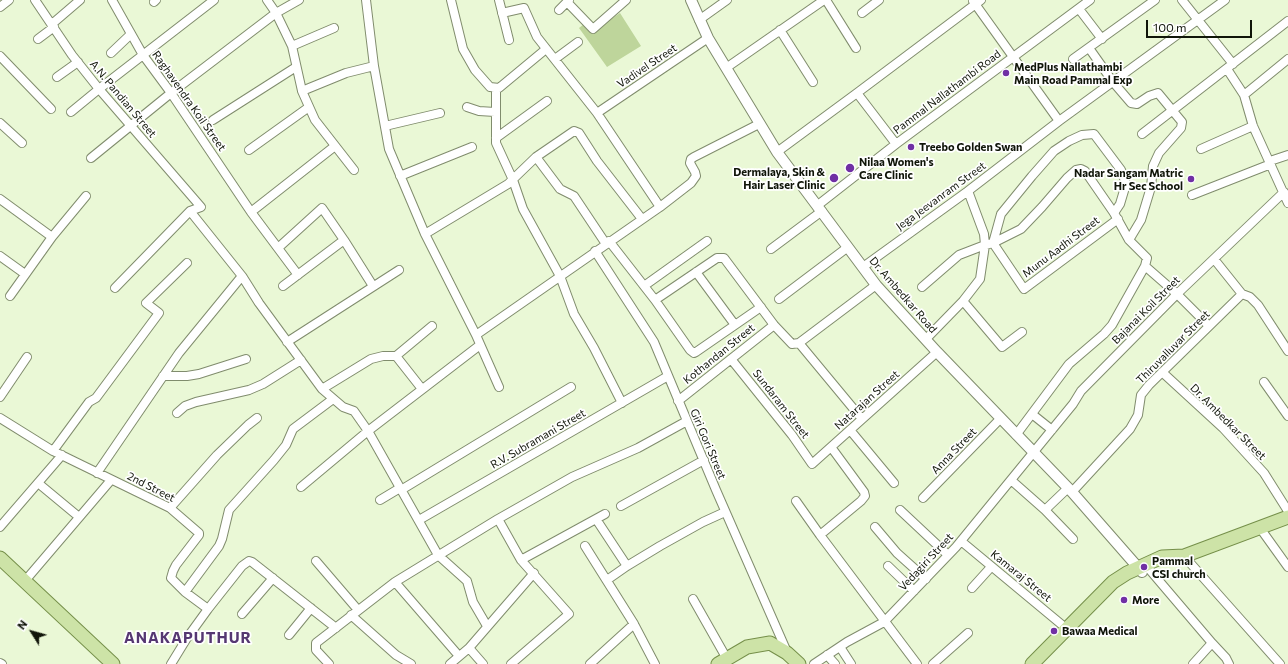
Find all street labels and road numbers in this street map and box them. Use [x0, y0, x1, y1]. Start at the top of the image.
street label: Vadivel Street [615, 41, 679, 91]
street label: Pammal Nallathambi Road [891, 47, 1003, 137]
street label: Raghavendra Koil Street [149, 48, 229, 154]
street label: A.N. Pandian Street [87, 58, 159, 140]
street label: Jega Jeevanram Street [894, 159, 988, 233]
street label: Munu Aadhi Street [1020, 214, 1102, 280]
street label: Dr. Ambedkar Road [866, 254, 940, 336]
street label: Bajanai Koil Street [1109, 273, 1183, 347]
street label: Thiruvalluvar Street [1133, 307, 1213, 387]
street label: Kothandan Street [681, 321, 757, 387]
street label: Sundaram Street [750, 367, 812, 441]
street label: Natarajan Street [832, 368, 902, 432]
street label: Dr. Ambedkar Street [1187, 381, 1269, 463]
street label: R.V. Subramani Street [488, 406, 588, 472]
street label: Giri Gori Street [687, 407, 729, 481]
street label: Anna Street [929, 425, 979, 477]
street label: 2nd Street [125, 469, 177, 505]
street label: Vedagiri Street [896, 530, 956, 594]
street label: Kamaraj Street [988, 547, 1054, 605]

